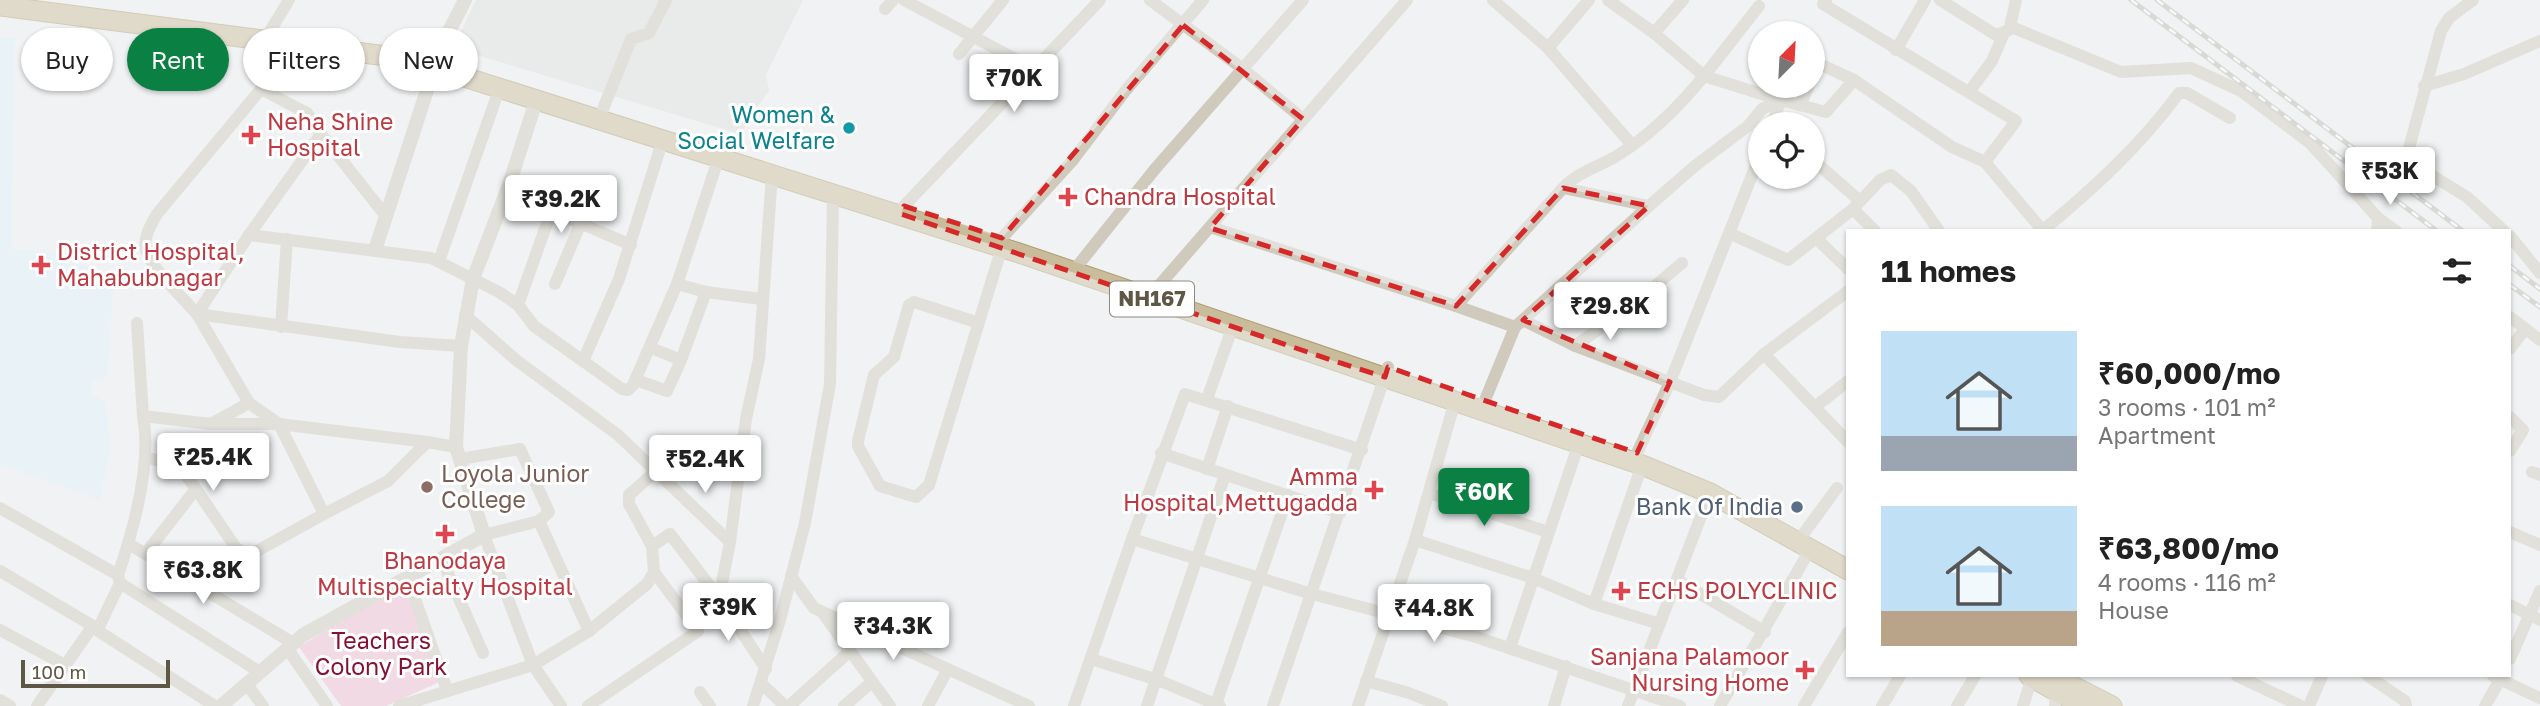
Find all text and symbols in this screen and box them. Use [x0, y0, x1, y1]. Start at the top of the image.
north arrow [1748, 21, 1825, 98]
map controls [1748, 21, 1825, 189]
chip: Buy [21, 28, 113, 91]
chip: Rent [127, 28, 229, 91]
chip: Filters [243, 28, 365, 91]
chip: New [379, 28, 478, 91]
pin: ₹70K [973, 54, 1055, 114]
text: ₹70K [985, 63, 1043, 91]
place label: Women & Social Welfare [677, 100, 836, 154]
place label: Neha Shine Hospital [267, 107, 393, 161]
button: locate [1748, 112, 1825, 189]
marker: Women & Social Welfare [841, 120, 857, 136]
marker: Neha Shine Hospital [241, 125, 261, 145]
pin: ₹53K [2349, 148, 2431, 207]
text: ₹53K [2361, 156, 2419, 184]
pin: ₹39.2K [504, 176, 618, 235]
place label: Chandra Hospital [1084, 182, 1276, 210]
text: ₹39.2K [521, 184, 601, 212]
marker: Chandra Hospital [1058, 187, 1078, 207]
place label: District Hospital, Mahabubnagar [57, 237, 245, 291]
icon: filters [2438, 252, 2476, 290]
text: 11 homes [1881, 253, 2016, 289]
marker: District Hospital, Mahabubnagar [31, 255, 51, 275]
road number: NH167 [1110, 282, 1194, 316]
pin: ₹29.8K [1553, 282, 1667, 342]
text: ₹29.8K [1570, 291, 1650, 319]
text: ₹60,000/mo [2098, 355, 2280, 391]
icon: home [1937, 359, 2021, 443]
text: 3 rooms · 101 m² [2098, 393, 2275, 421]
text: Apartment [2098, 421, 2216, 449]
pin: ₹25.4K [156, 434, 270, 493]
pin: ₹52.4K [648, 435, 762, 495]
text: ₹25.4K [173, 442, 253, 470]
text: ₹52.4K [665, 444, 745, 472]
place label: Loyola Junior College [441, 459, 589, 513]
place label: Amma Hospital,Mettugadda [1123, 462, 1358, 516]
pin: ₹60K [1443, 468, 1525, 528]
text: ₹60K [1454, 477, 1514, 505]
marker: Loyola Junior College [419, 479, 435, 495]
marker: Amma Hospital,Mettugadda [1364, 480, 1384, 500]
place label: Bank Of India [1636, 492, 1783, 520]
marker: Bank Of India [1789, 499, 1805, 515]
marker: Bhanodaya Multispecialty Hospital [435, 524, 455, 544]
text: ₹63,800/mo [2098, 530, 2279, 566]
icon: home [1937, 534, 2021, 618]
pin: ₹63.8K [146, 546, 260, 606]
place label: Bhanodaya Multispecialty Hospital [317, 546, 573, 600]
text: ₹63.8K [163, 555, 243, 583]
text: 4 rooms · 116 m² [2098, 568, 2276, 596]
place label: ECHS POLYCLINIC [1637, 576, 1837, 604]
marker: ECHS POLYCLINIC [1611, 581, 1631, 601]
pin: ₹39K [687, 584, 769, 643]
pin: ₹44.8K [1377, 584, 1491, 644]
text: ₹39K [699, 592, 757, 620]
text: ₹44.8K [1394, 593, 1474, 621]
text: House [2098, 596, 2169, 624]
pin: ₹34.3K [836, 602, 950, 662]
text: ₹34.3K [853, 611, 933, 639]
park label: Teachers Colony Park [315, 626, 447, 680]
place label: Sanjana Palamoor Nursing Home [1590, 642, 1789, 696]
scale bar [21, 657, 170, 689]
text: 100 m [32, 660, 86, 683]
marker: Sanjana Palamoor Nursing Home [1795, 660, 1815, 680]

